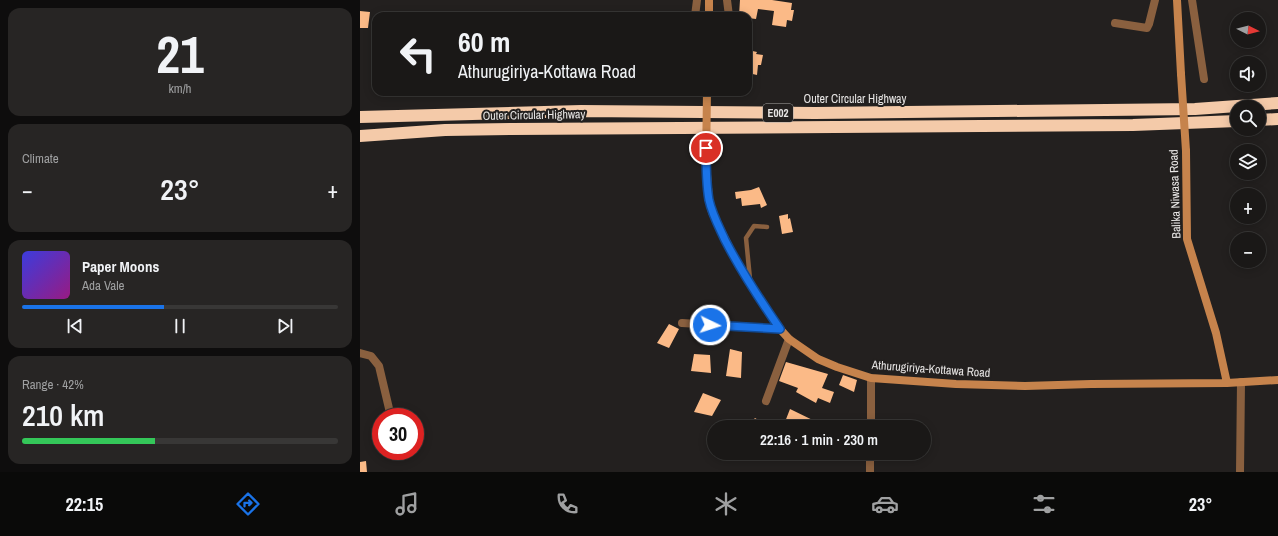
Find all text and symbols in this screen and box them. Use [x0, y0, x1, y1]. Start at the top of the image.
north arrow [1230, 12, 1266, 48]
map controls [1230, 12, 1266, 268]
text: 21 [156, 19, 204, 89]
text: 60 m [458, 23, 510, 61]
icon: left [392, 28, 444, 80]
button: sound [1230, 56, 1266, 92]
text: Athurugiriya-Kottawa Road [458, 59, 636, 84]
text: km/h [168, 80, 192, 97]
street label: Outer Circular Highway [804, 91, 906, 107]
button: search [1230, 100, 1266, 136]
road number: E002 [763, 104, 793, 122]
street label: Outer Circular Highway [482, 106, 586, 124]
pin [689, 131, 723, 165]
icon: arrive [695, 137, 717, 159]
button: layers [1230, 144, 1266, 180]
street label: Balika Niwasa Road [1165, 149, 1185, 239]
text: Climate [22, 150, 59, 167]
text: 23° [160, 169, 200, 209]
text: − [22, 175, 33, 205]
text: + [327, 175, 338, 205]
button: + [1230, 188, 1266, 224]
button: − [1230, 232, 1266, 268]
text: Paper Moons [82, 256, 159, 277]
text: Ada Vale [82, 277, 124, 294]
position arrow [689, 304, 731, 346]
icon: previous [64, 315, 86, 337]
icon: pause [169, 315, 191, 337]
icon: next [274, 315, 296, 337]
street label: Athurugiriya-Kottawa Road [870, 357, 991, 381]
text: Range · 42% [22, 376, 84, 393]
text: 210 km [22, 395, 104, 435]
speed limit sign: 30 [372, 408, 424, 460]
text: 22:16 · 1 min · 230 m [760, 429, 878, 450]
icon: directions [234, 490, 262, 518]
icon: music [393, 490, 421, 518]
icon: phone [553, 490, 581, 518]
icon: climate [712, 490, 740, 518]
icon: car [871, 490, 899, 518]
icon: filters [1030, 490, 1058, 518]
text: 22:15 [66, 492, 103, 517]
text: 23° [1189, 492, 1212, 517]

